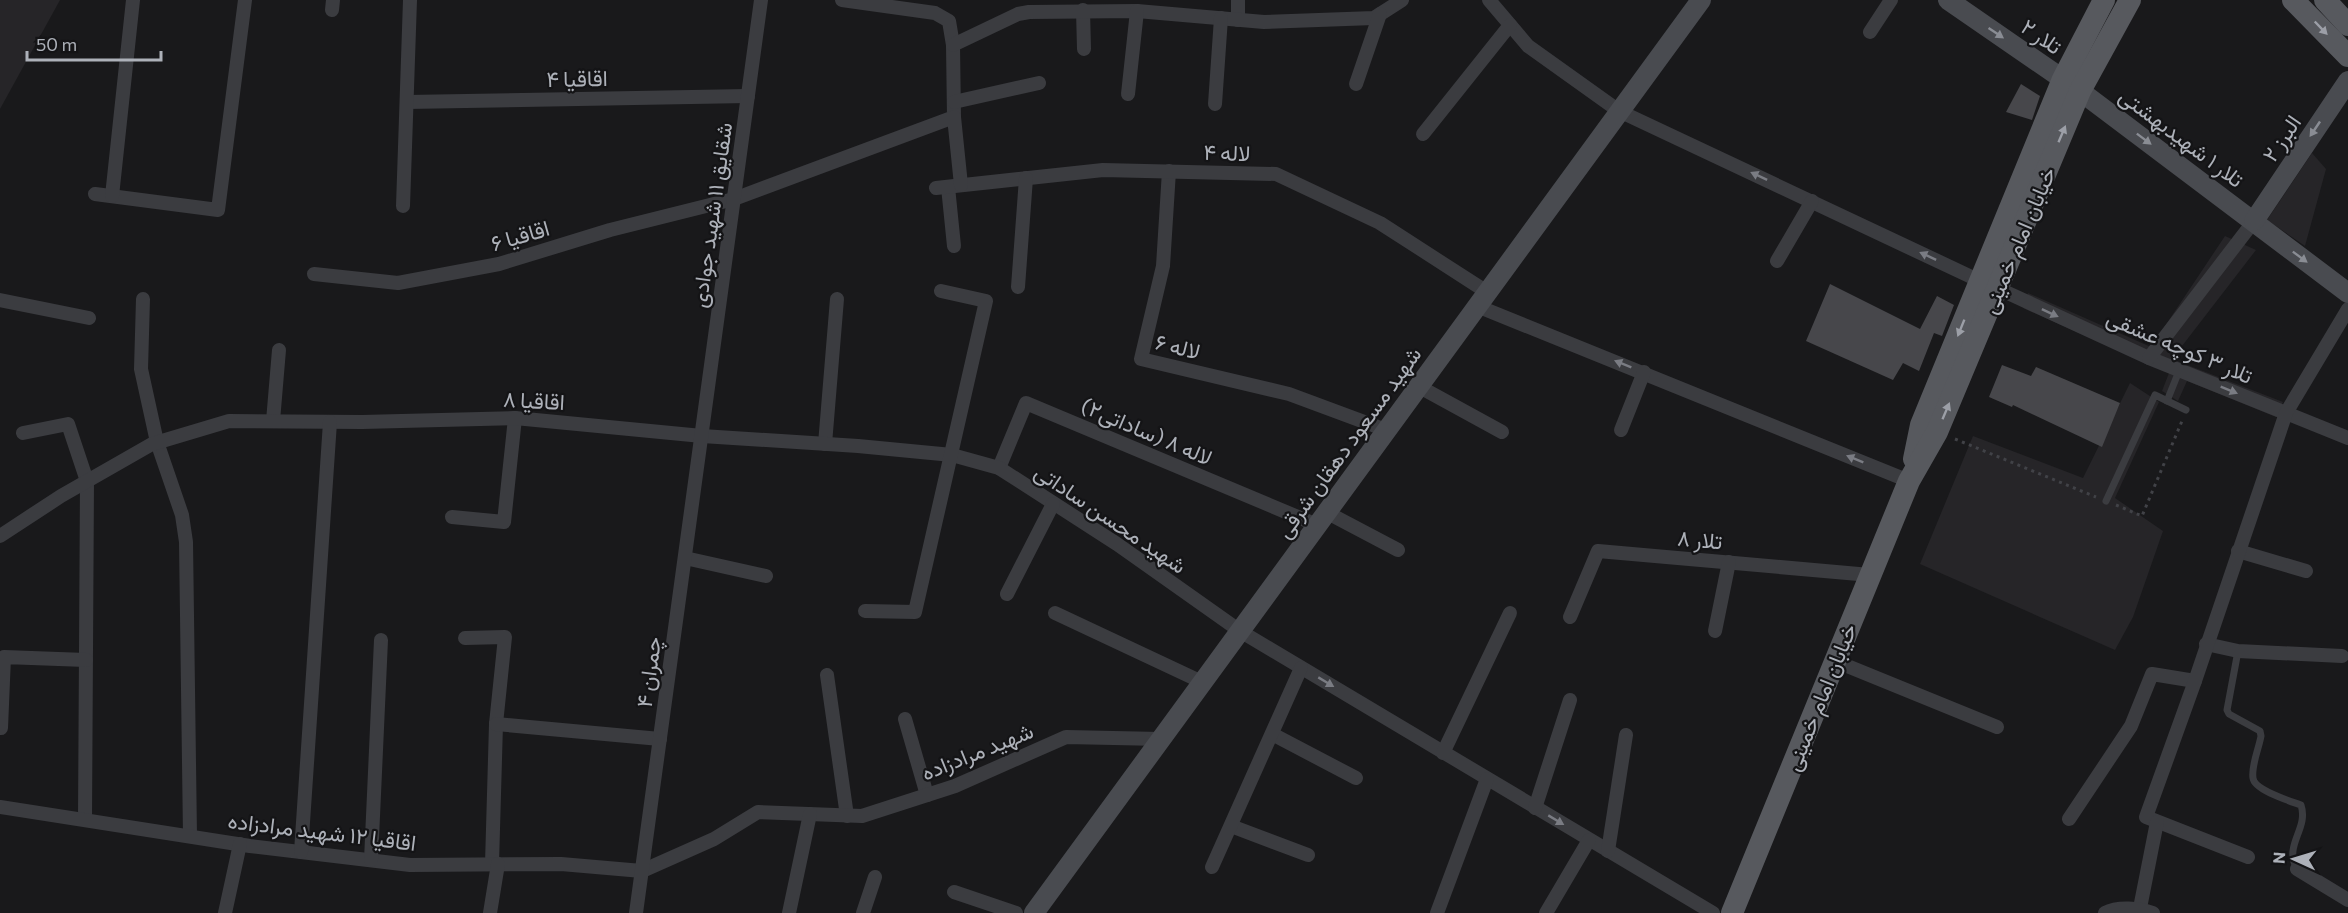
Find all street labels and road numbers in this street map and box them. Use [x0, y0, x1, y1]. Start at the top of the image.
street label: تلار ۲ [2016, 12, 2068, 60]
street label: اقاقیا ۴ [546, 64, 608, 92]
street label: تلار ۱ شهیدبهشتی [2114, 81, 2250, 193]
street label: البرز ۲ [2256, 110, 2307, 167]
street label: شقایق ۱۱ شهید جوادی [685, 121, 738, 310]
street label: لاله ۴ [1203, 138, 1251, 166]
street label: خیابان امام خمینی [1975, 163, 2063, 318]
street label: اقاقیا ۶ [488, 214, 552, 256]
street label: تلار ۳ کوچه عشقی [2102, 303, 2257, 391]
street label: لاله ۶ [1153, 327, 1203, 365]
street label: شهید مسعود دهقان شرقی [1270, 341, 1427, 544]
street label: اقاقیا ۸ [502, 385, 566, 415]
street label: لاله ۸ (ساداتی۲) [1077, 391, 1217, 472]
street label: شهید محسن ساداتی [1029, 457, 1192, 580]
street label: تلار ۸ [1676, 524, 1724, 555]
street label: خیابان امام خمینی [1778, 619, 1864, 775]
street label: چمران ۴ [630, 635, 668, 709]
street label: شهید مرادزاده [917, 716, 1037, 787]
street label: اقاقیا ۱۲ شهید مرادزاده [226, 806, 418, 857]

